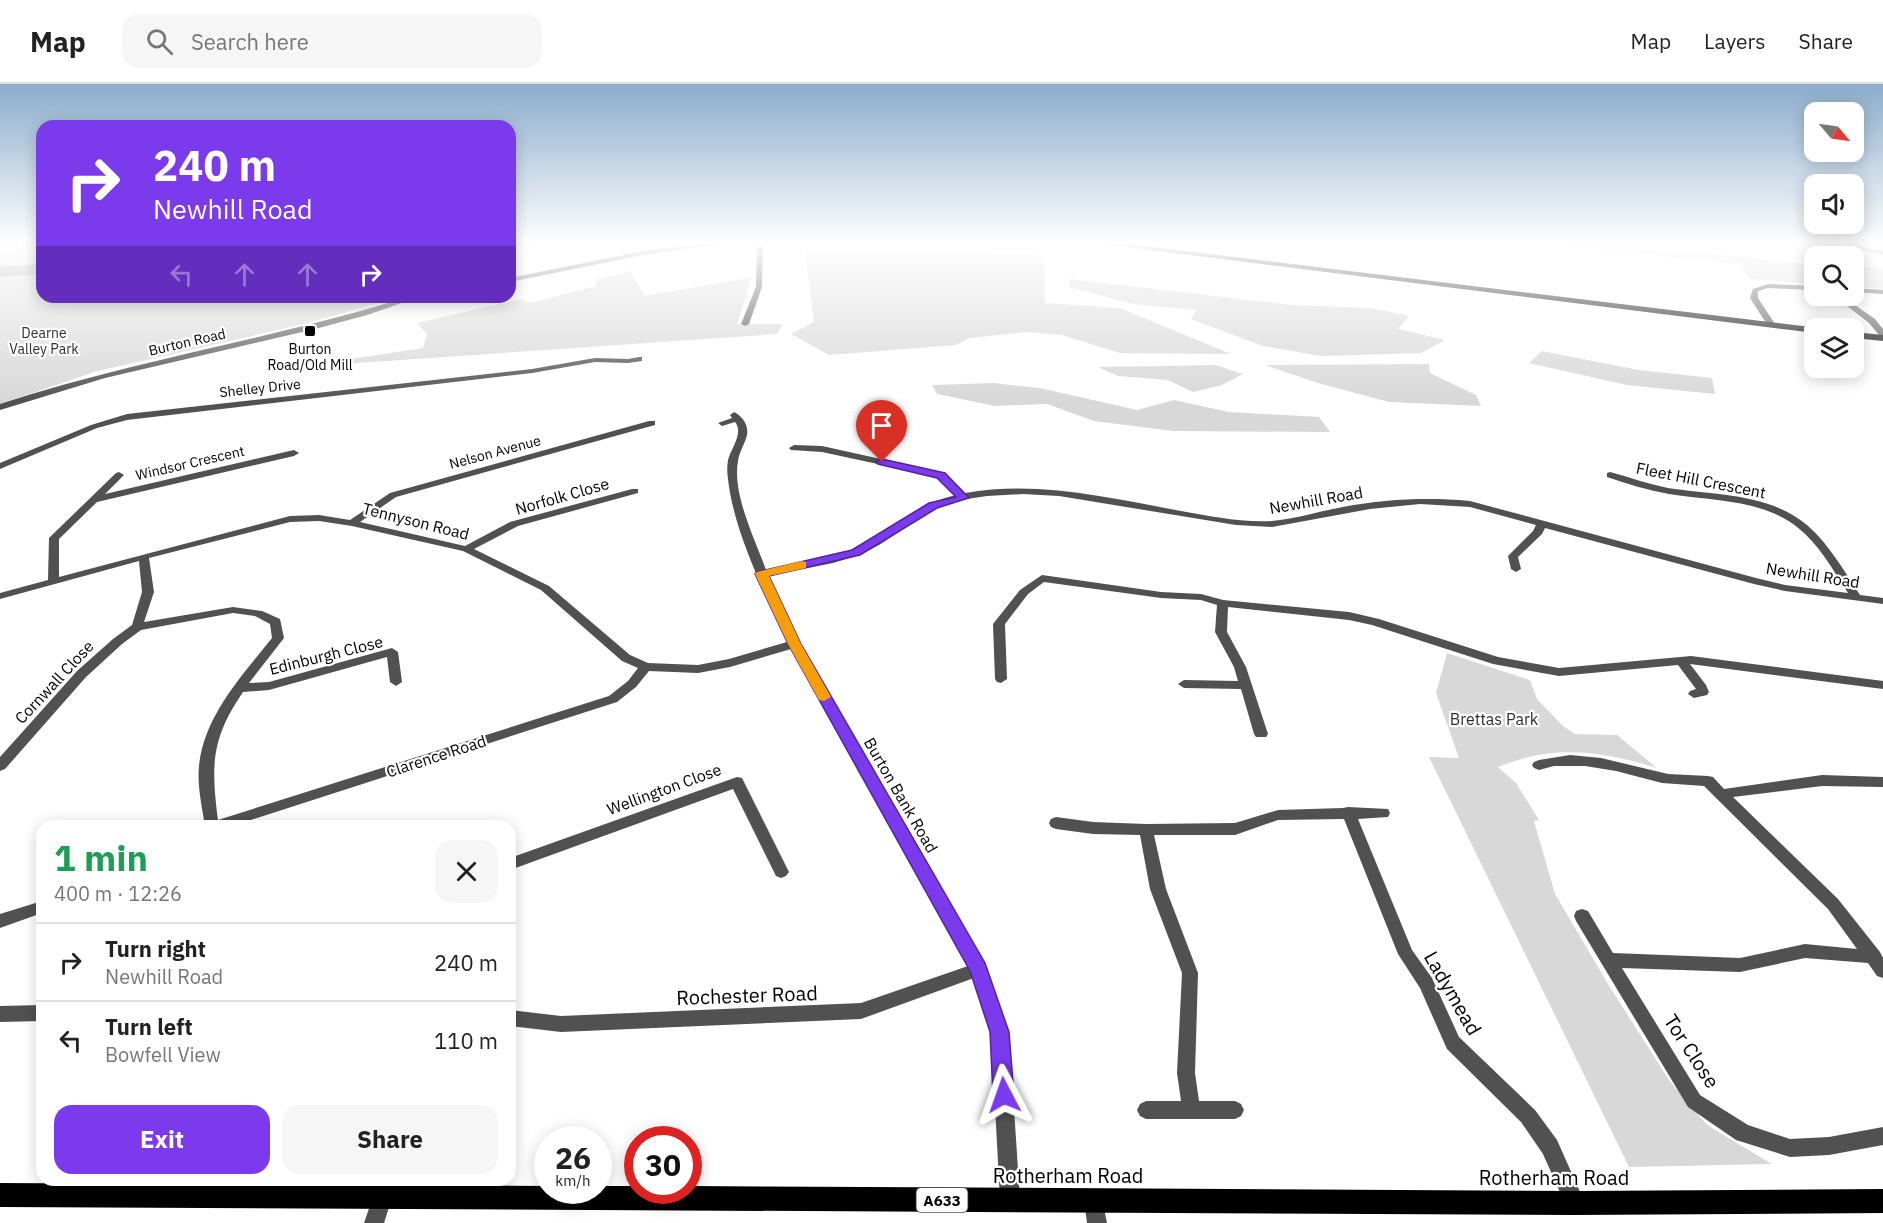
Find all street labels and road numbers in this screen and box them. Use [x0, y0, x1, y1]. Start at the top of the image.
street label: Burton Road [147, 324, 227, 360]
street label: Shelley Drive [218, 375, 302, 401]
street label: Nelson Avenue [447, 431, 543, 473]
street label: Windsor Crescent [134, 442, 246, 484]
street label: Fleet Hill Crescent [1634, 458, 1768, 502]
street label: Norfolk Close [513, 473, 611, 519]
street label: Newhill Road [1268, 482, 1364, 518]
street label: Tennyson Road [361, 498, 471, 544]
street label: Newhill Road [1765, 558, 1861, 592]
street label: Edinburgh Close [267, 631, 385, 679]
street label: Cornwall Close [10, 636, 98, 728]
street label: Clarence Road [384, 730, 488, 782]
street label: Burton Bank Road [860, 734, 942, 856]
street label: Wellington Close [604, 759, 724, 819]
street label: Ladymead [1418, 946, 1488, 1040]
street label: Rochester Road [676, 979, 818, 1011]
street label: Tor Close [1658, 1009, 1726, 1093]
street label: Rotherham Road [993, 1162, 1143, 1189]
street label: Rotherham Road [1479, 1164, 1629, 1191]
road number: A633 [916, 1188, 968, 1212]

